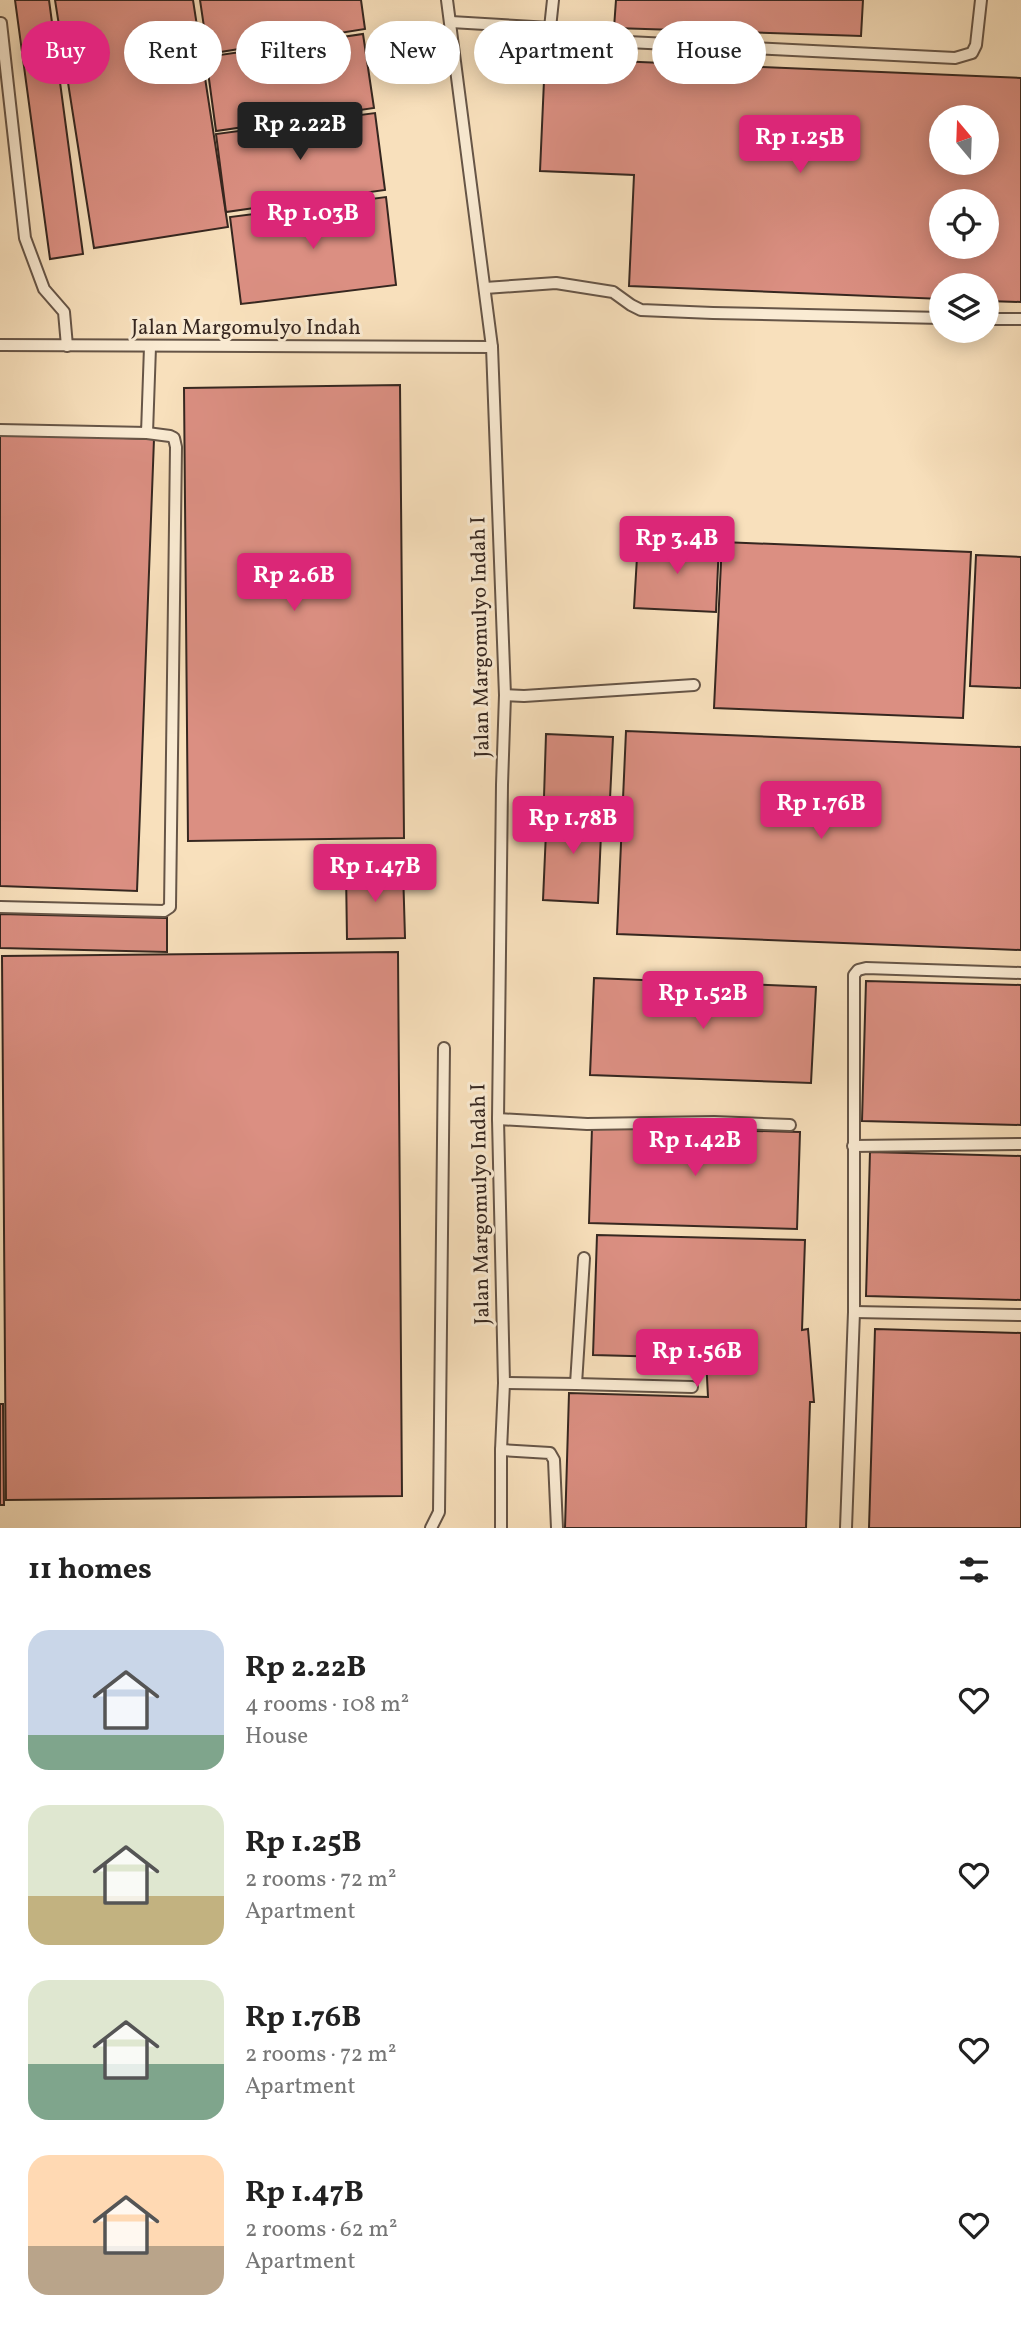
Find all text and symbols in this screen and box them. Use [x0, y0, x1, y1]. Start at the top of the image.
chip: Buy [21, 21, 110, 84]
chip: Rent [124, 21, 222, 84]
chip: Filters [236, 21, 351, 84]
chip: New [365, 21, 460, 84]
chip: Apartment [474, 21, 638, 84]
chip: House [652, 21, 766, 84]
pin: Rp 2.22B [228, 102, 372, 162]
north arrow [929, 105, 999, 175]
map controls [929, 105, 999, 343]
text: Rp 2.22B [253, 109, 347, 141]
pin: Rp 1.25B [728, 116, 872, 175]
text: Rp 1.25B [755, 122, 845, 154]
button: locate [929, 189, 999, 259]
pin: Rp 1.03B [241, 191, 385, 251]
text: Rp 1.03B [267, 198, 359, 230]
button: layers [929, 273, 999, 343]
street label: Jalan Margomulyo Indah [131, 314, 361, 343]
street label: Jalan Margomulyo Indah I [464, 516, 498, 758]
pin: Rp 3.4B [612, 516, 742, 576]
text: Rp 3.4B [636, 523, 718, 555]
pin: Rp 2.6B [229, 554, 359, 613]
text: Rp 2.6B [253, 560, 335, 592]
pin: Rp 1.76B [749, 782, 893, 841]
text: Rp 1.76B [776, 788, 866, 820]
pin: Rp 1.78B [501, 796, 645, 856]
text: Rp 1.78B [529, 803, 617, 835]
pin: Rp 1.47B [303, 844, 447, 904]
text: Rp 1.47B [329, 851, 421, 883]
pin: Rp 1.52B [631, 972, 775, 1031]
text: Rp 1.52B [658, 978, 748, 1010]
street label: Jalan Margomulyo Indah I [464, 1083, 498, 1325]
pin: Rp 1.42B [623, 1118, 767, 1178]
text: Rp 1.42B [649, 1125, 741, 1157]
pin: Rp 1.56B [625, 1330, 769, 1389]
text: Rp 1.56B [652, 1336, 742, 1368]
text: 11 homes [28, 1549, 152, 1591]
icon: filters [955, 1551, 993, 1589]
text: Rp 2.22B [245, 1647, 366, 1689]
icon: home [84, 1658, 168, 1742]
icon: heart [955, 1681, 993, 1719]
text: 4 rooms · 108 m² [245, 1689, 409, 1721]
text: House [245, 1721, 308, 1753]
text: Rp 1.25B [245, 1822, 362, 1864]
icon: home [84, 1833, 168, 1917]
icon: heart [955, 1856, 993, 1894]
text: 2 rooms · 72 m² [245, 1864, 396, 1896]
text: Apartment [245, 1896, 356, 1928]
text: Rp 1.76B [245, 1997, 361, 2039]
icon: home [84, 2008, 168, 2092]
icon: heart [955, 2031, 993, 2069]
text: 2 rooms · 72 m² [245, 2039, 396, 2071]
text: Apartment [245, 2071, 356, 2103]
text: Rp 1.47B [245, 2172, 364, 2214]
icon: home [84, 2183, 168, 2267]
icon: heart [955, 2206, 993, 2244]
text: 2 rooms · 62 m² [245, 2214, 397, 2246]
text: Apartment [245, 2246, 356, 2278]

